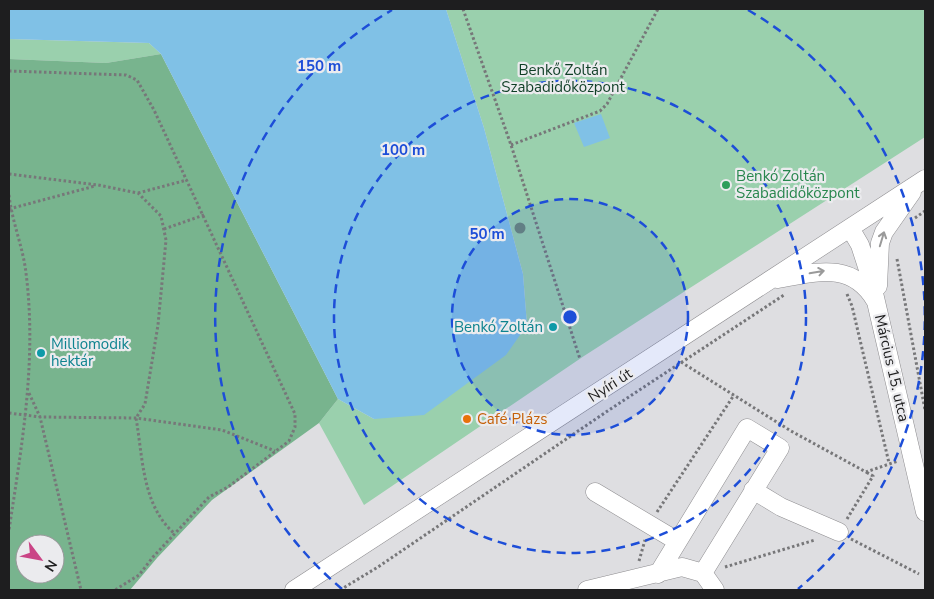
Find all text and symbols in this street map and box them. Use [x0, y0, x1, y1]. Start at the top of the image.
text: 150 m [297, 56, 341, 76]
park label: Benkő Zoltán Szabadidőközpont [501, 60, 625, 97]
text: 100 m [381, 140, 425, 160]
place label: Benkó Zoltán Szabadidőközpont [736, 166, 860, 203]
marker: Benkó Zoltán Szabadidőközpont [720, 179, 732, 191]
text: 50 m [469, 224, 505, 244]
one-way arrow [878, 231, 888, 247]
one-way arrow [809, 267, 825, 277]
centre of rings [561, 308, 579, 326]
street label: Március 15. utca [870, 312, 914, 424]
place label: Benkó Zoltán [454, 317, 543, 337]
marker: Benkó Zoltán [547, 321, 559, 333]
place label: Milliomodik hektár [51, 334, 129, 371]
marker: Milliomodik hektár [35, 347, 47, 359]
street label: Nyíri út [584, 363, 636, 407]
place label: Café Plázs [477, 409, 547, 429]
marker: Café Plázs [461, 413, 473, 425]
north arrow [15, 534, 65, 584]
text: N [40, 556, 61, 575]

